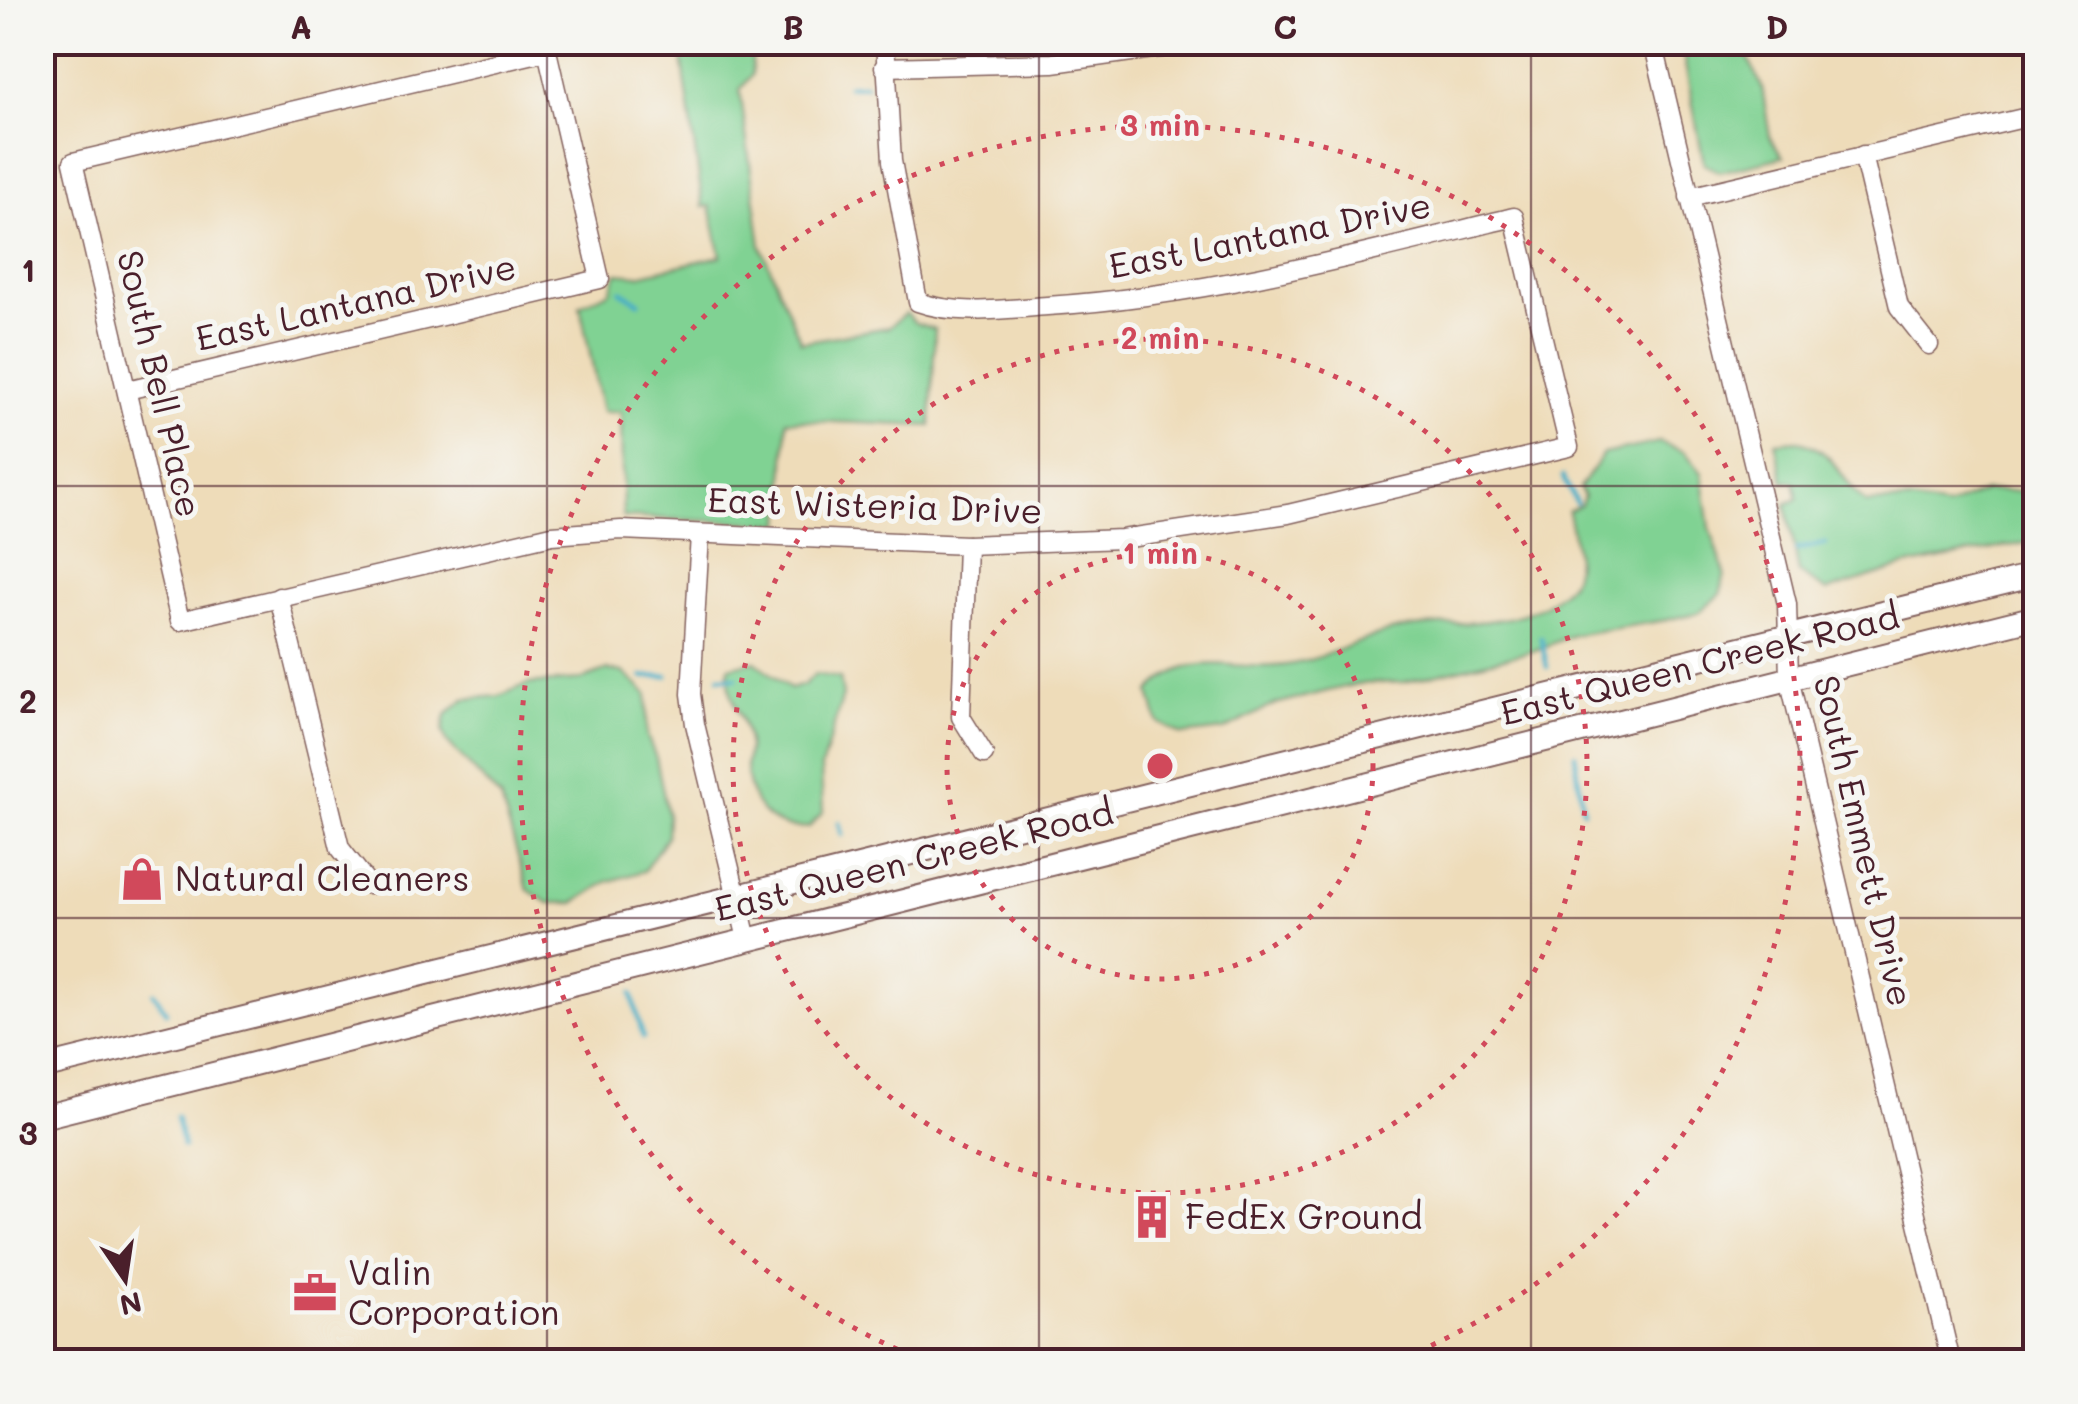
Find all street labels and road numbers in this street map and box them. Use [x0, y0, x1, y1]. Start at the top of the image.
street label: East Lantana Drive [1105, 180, 1435, 288]
street label: East Lantana Drive [191, 242, 520, 360]
street label: South Bell Place [108, 246, 214, 521]
street label: East Wisteria Drive [707, 475, 1043, 533]
street label: East Queen Creek Road [1496, 591, 1903, 735]
street label: South Emmett Drive [1805, 671, 1925, 1010]
street label: East Queen Creek Road [710, 787, 1117, 931]

